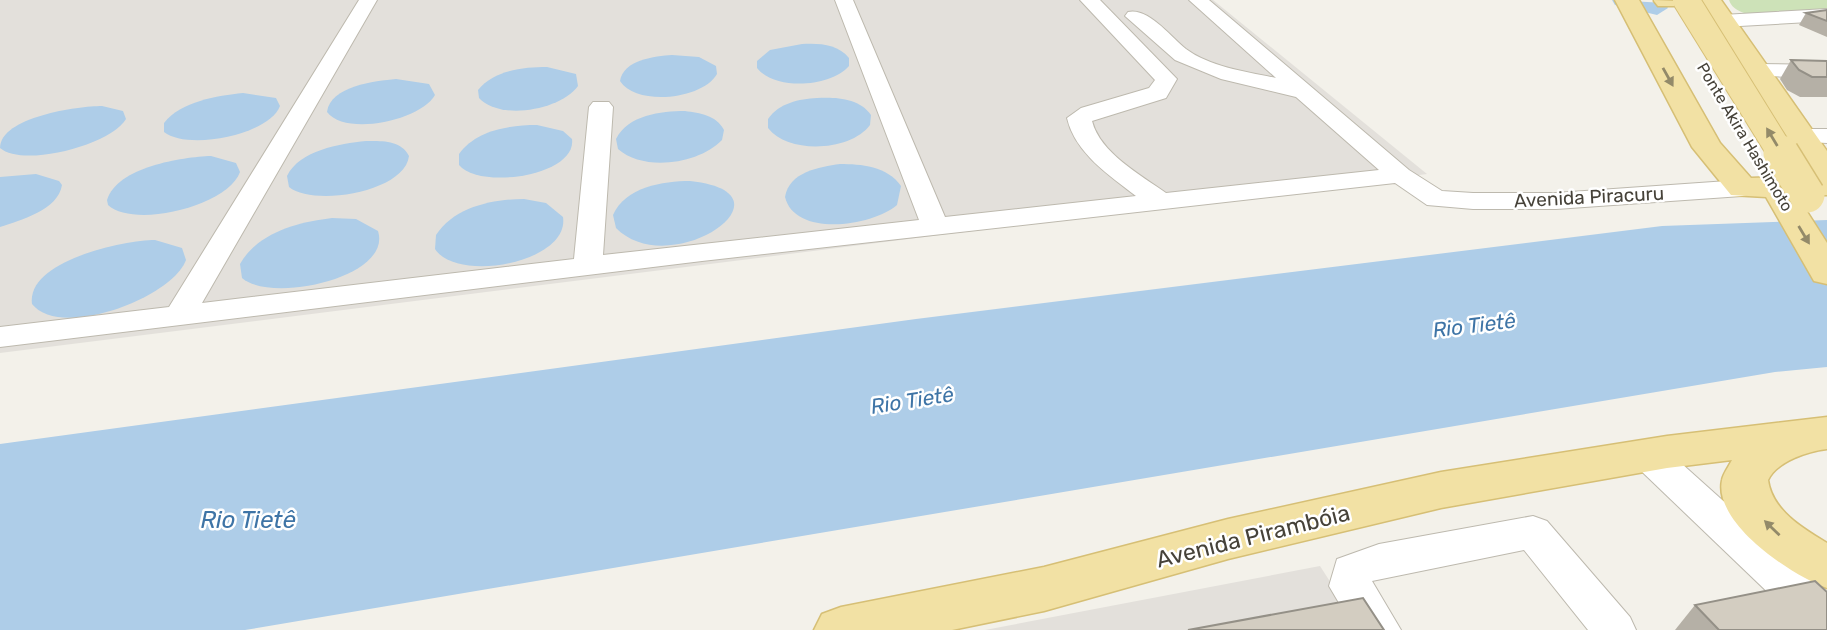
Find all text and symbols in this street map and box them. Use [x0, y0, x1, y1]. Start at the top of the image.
street label: Ponte Akira Hashimoto [1693, 59, 1797, 215]
one-way arrow [1661, 67, 1673, 87]
one-way arrow [1765, 127, 1778, 146]
street label: Avenida Piracuru [1513, 182, 1665, 212]
one-way arrow [1798, 225, 1811, 244]
water label: Rio Tietê [1431, 307, 1517, 343]
water label: Rio Tietê [869, 381, 956, 419]
street label: Avenida Pirambóia [1153, 498, 1353, 574]
water label: Rio Tietê [200, 506, 296, 534]
one-way arrow [1763, 520, 1780, 536]

